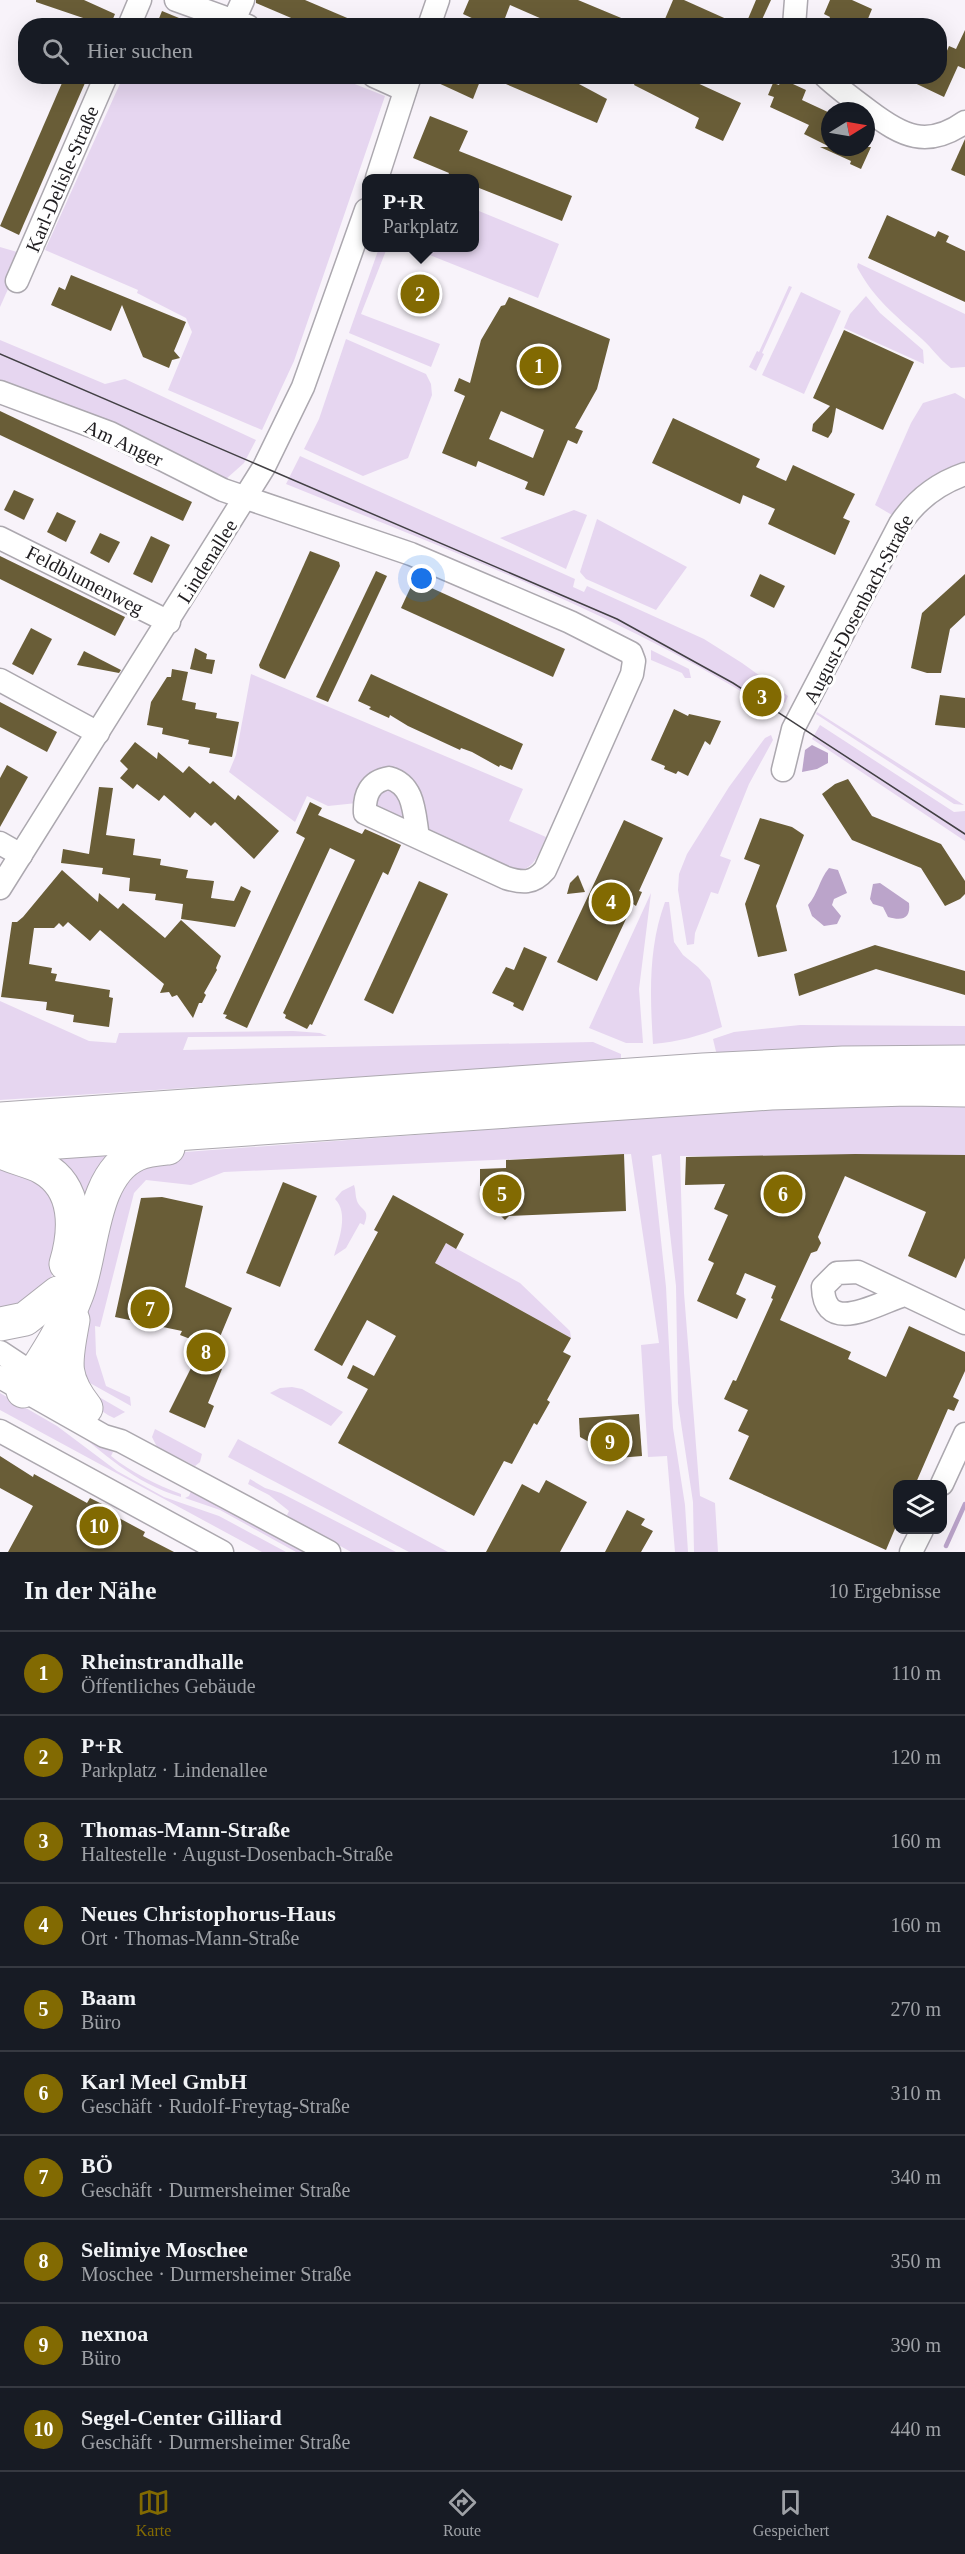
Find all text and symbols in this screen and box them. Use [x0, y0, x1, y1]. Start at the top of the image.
search box [18, 18, 947, 84]
icon: search [39, 35, 72, 68]
text: Hier suchen [87, 38, 193, 63]
north arrow [821, 102, 875, 156]
street label: Karl-Delisle-Straße [21, 103, 103, 255]
popup [362, 174, 479, 252]
text: P+R [383, 189, 425, 214]
text: Parkplatz [383, 215, 458, 237]
pin: 2 [400, 272, 440, 316]
pin: 1 [520, 344, 558, 388]
street label: Am Anger [81, 415, 167, 472]
street label: August-Dosenbach-Straße [799, 511, 918, 708]
street label: Lindenallee [173, 515, 241, 607]
street label: Feldblumenweg [22, 541, 147, 620]
your location [407, 564, 436, 593]
pin: 3 [742, 674, 782, 720]
pin: 4 [592, 880, 630, 924]
pin: 5 [482, 1172, 522, 1216]
pin: 6 [764, 1172, 802, 1216]
pin: 7 [130, 1286, 170, 1332]
pin: 8 [186, 1330, 226, 1374]
pin: 9 [590, 1420, 630, 1464]
map controls [893, 1480, 947, 1534]
button: layers [893, 1480, 947, 1534]
pin: 10 [80, 1504, 118, 1549]
text: In der Nähe [24, 1576, 156, 1605]
text: 10 Ergebnisse [829, 1580, 941, 1602]
text: Rheinstrandhalle [81, 1649, 244, 1674]
text: 1 [39, 1662, 49, 1684]
text: 110 m [891, 1662, 941, 1684]
text: Öffentliches Gebäude [81, 1675, 256, 1697]
text: P+R [81, 1733, 123, 1758]
text: 2 [39, 1746, 49, 1768]
text: 120 m [890, 1746, 941, 1768]
text: Parkplatz · Lindenallee [81, 1759, 268, 1781]
text: Thomas-Mann-Straße [81, 1817, 290, 1842]
text: 3 [39, 1830, 49, 1852]
text: 160 m [890, 1830, 941, 1852]
text: Haltestelle · August-Dosenbach-Straße [81, 1843, 393, 1865]
text: Neues Christophorus-Haus [81, 1901, 336, 1926]
text: 4 [39, 1914, 49, 1936]
text: 160 m [890, 1914, 941, 1936]
text: Ort · Thomas-Mann-Straße [81, 1927, 299, 1949]
text: Baam [81, 1985, 136, 2010]
text: 5 [39, 1998, 49, 2020]
text: 270 m [890, 1998, 941, 2020]
text: Büro [81, 2011, 121, 2033]
text: Karl Meel GmbH [81, 2069, 247, 2094]
text: 6 [39, 2082, 49, 2104]
text: 310 m [890, 2082, 941, 2104]
text: Geschäft · Rudolf-Freytag-Straße [81, 2095, 350, 2117]
text: BÖ [81, 2153, 113, 2178]
text: 7 [39, 2166, 49, 2188]
text: 340 m [890, 2166, 941, 2188]
text: Geschäft · Durmersheimer Straße [81, 2179, 350, 2201]
text: Selimiye Moschee [81, 2237, 248, 2262]
text: 8 [39, 2250, 49, 2272]
text: 350 m [890, 2250, 941, 2272]
text: Moschee · Durmersheimer Straße [81, 2263, 351, 2285]
text: nexnoa [81, 2321, 148, 2346]
text: 9 [39, 2334, 49, 2356]
text: 390 m [890, 2334, 941, 2356]
text: Büro [81, 2347, 121, 2369]
text: Segel-Center Gilliard [81, 2405, 282, 2430]
text: 10 [34, 2418, 54, 2440]
text: 440 m [890, 2418, 941, 2440]
text: Geschäft · Durmersheimer Straße [81, 2431, 350, 2453]
tab: Karte [136, 2486, 171, 2540]
tab: Route [443, 2486, 481, 2540]
tab: Gespeichert [753, 2486, 829, 2540]

